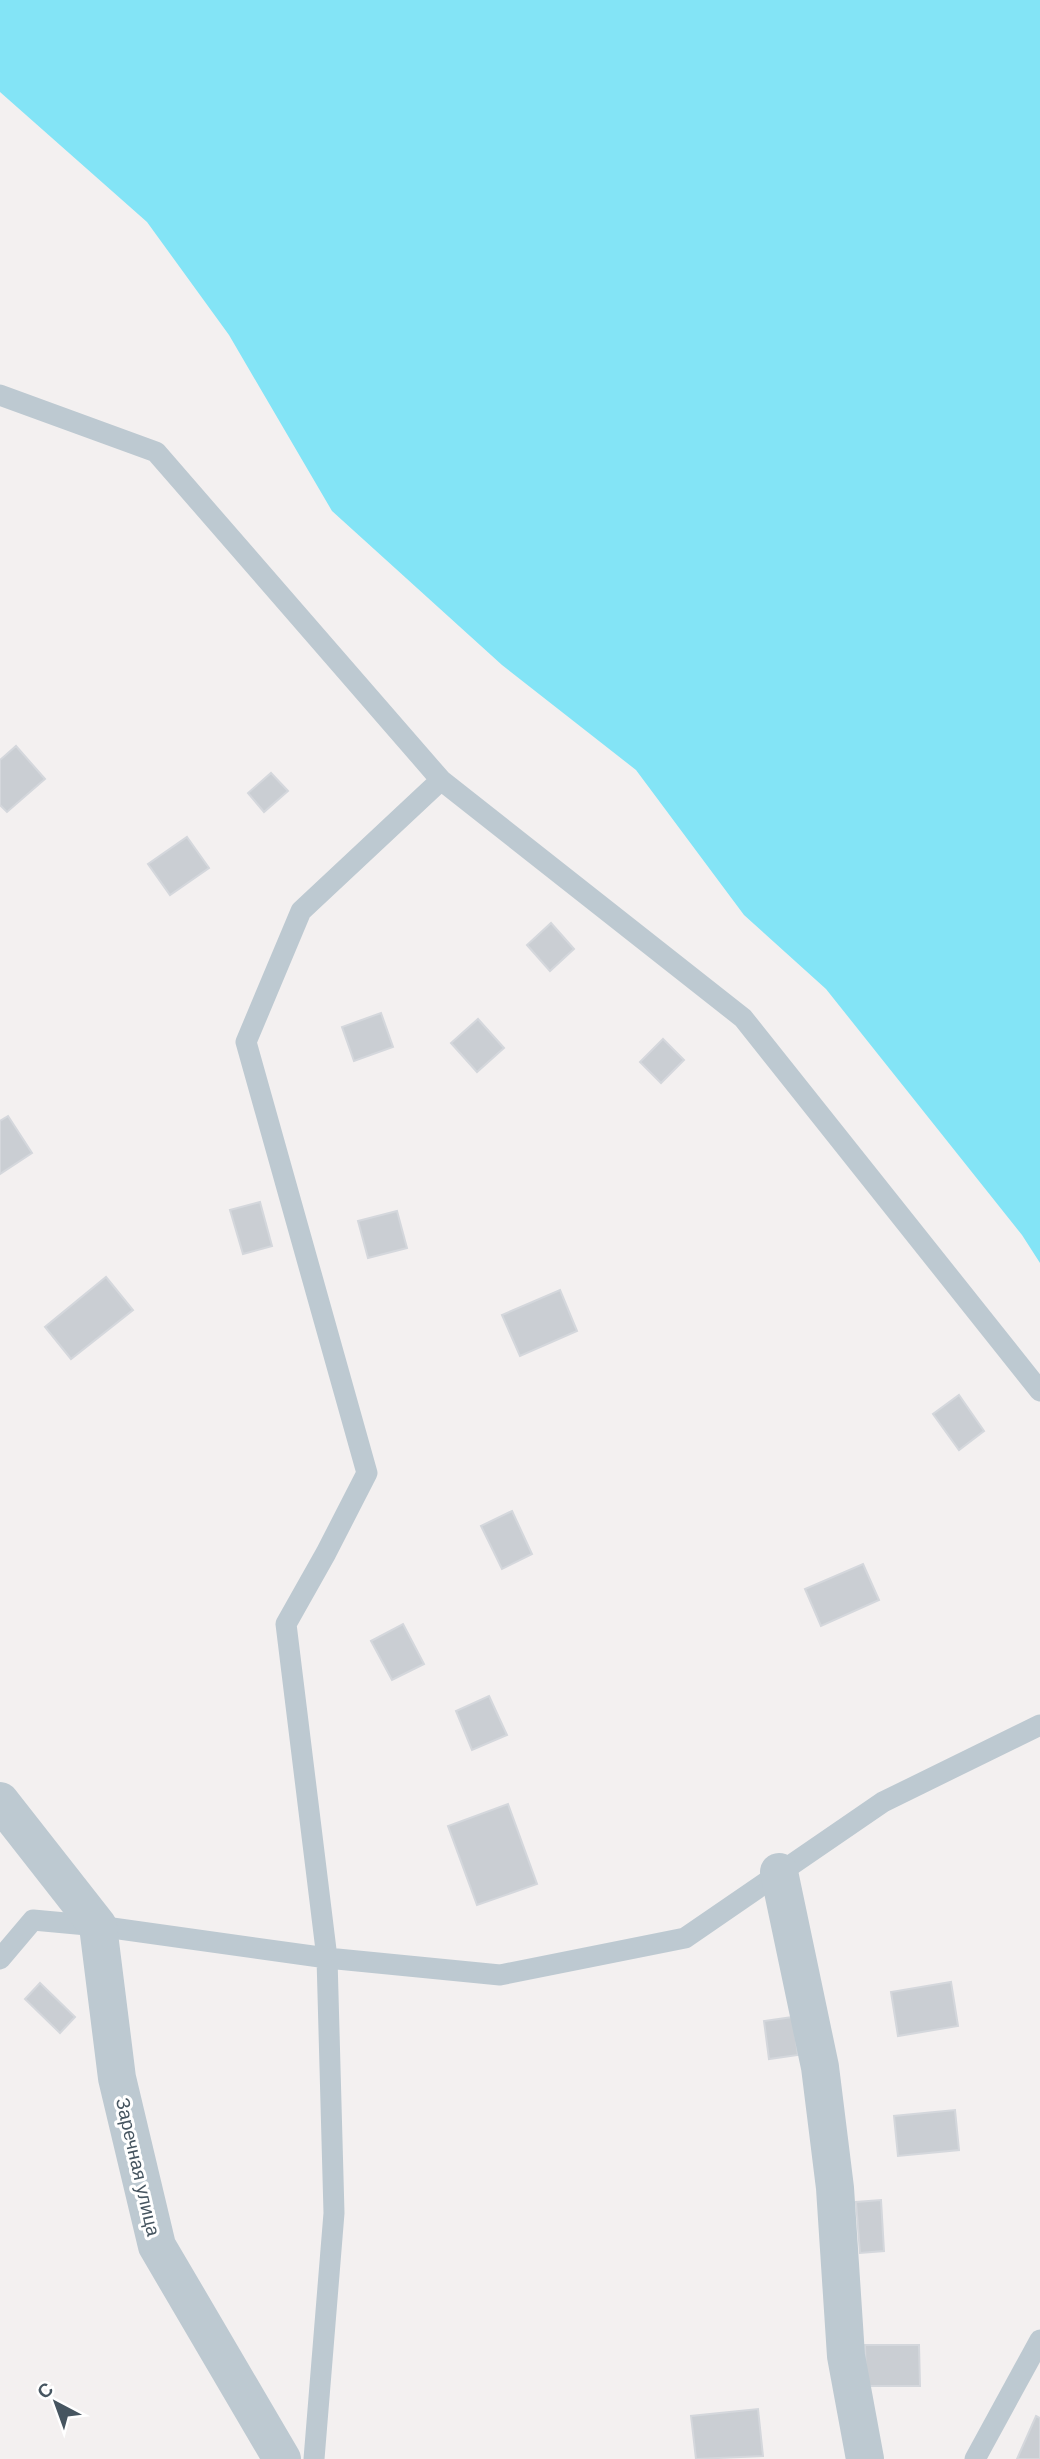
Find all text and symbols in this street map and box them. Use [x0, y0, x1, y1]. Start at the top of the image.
street label: Заречная улица [112, 2096, 164, 2239]
north arrow [21, 2368, 91, 2438]
text: С [33, 2378, 57, 2403]

